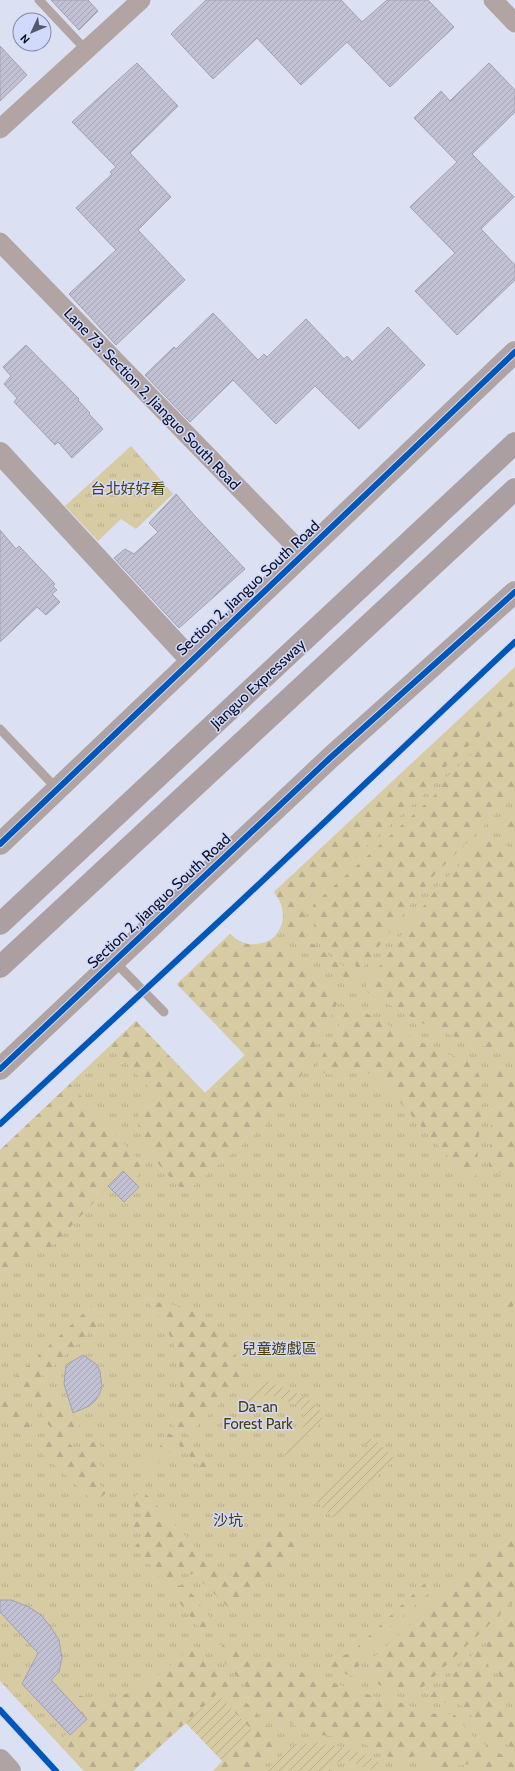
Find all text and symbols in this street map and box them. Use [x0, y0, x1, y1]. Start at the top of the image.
north arrow [12, 12, 52, 52]
text: N [17, 31, 33, 47]
street label: Lane 73, Section 2, Jianguo South Road [60, 304, 244, 494]
park label: 台北好好看 [90, 480, 166, 498]
street label: Section 2, Jianguo South Road [173, 517, 323, 659]
street label: Jianguo Expressway [206, 635, 309, 733]
street label: Section 2, Jianguo South Road [84, 830, 234, 972]
park label: 兒童遊戲區 [241, 1340, 317, 1358]
park label: Da-an Forest Park [223, 1398, 293, 1433]
park label: 沙坑 [213, 1512, 243, 1530]

